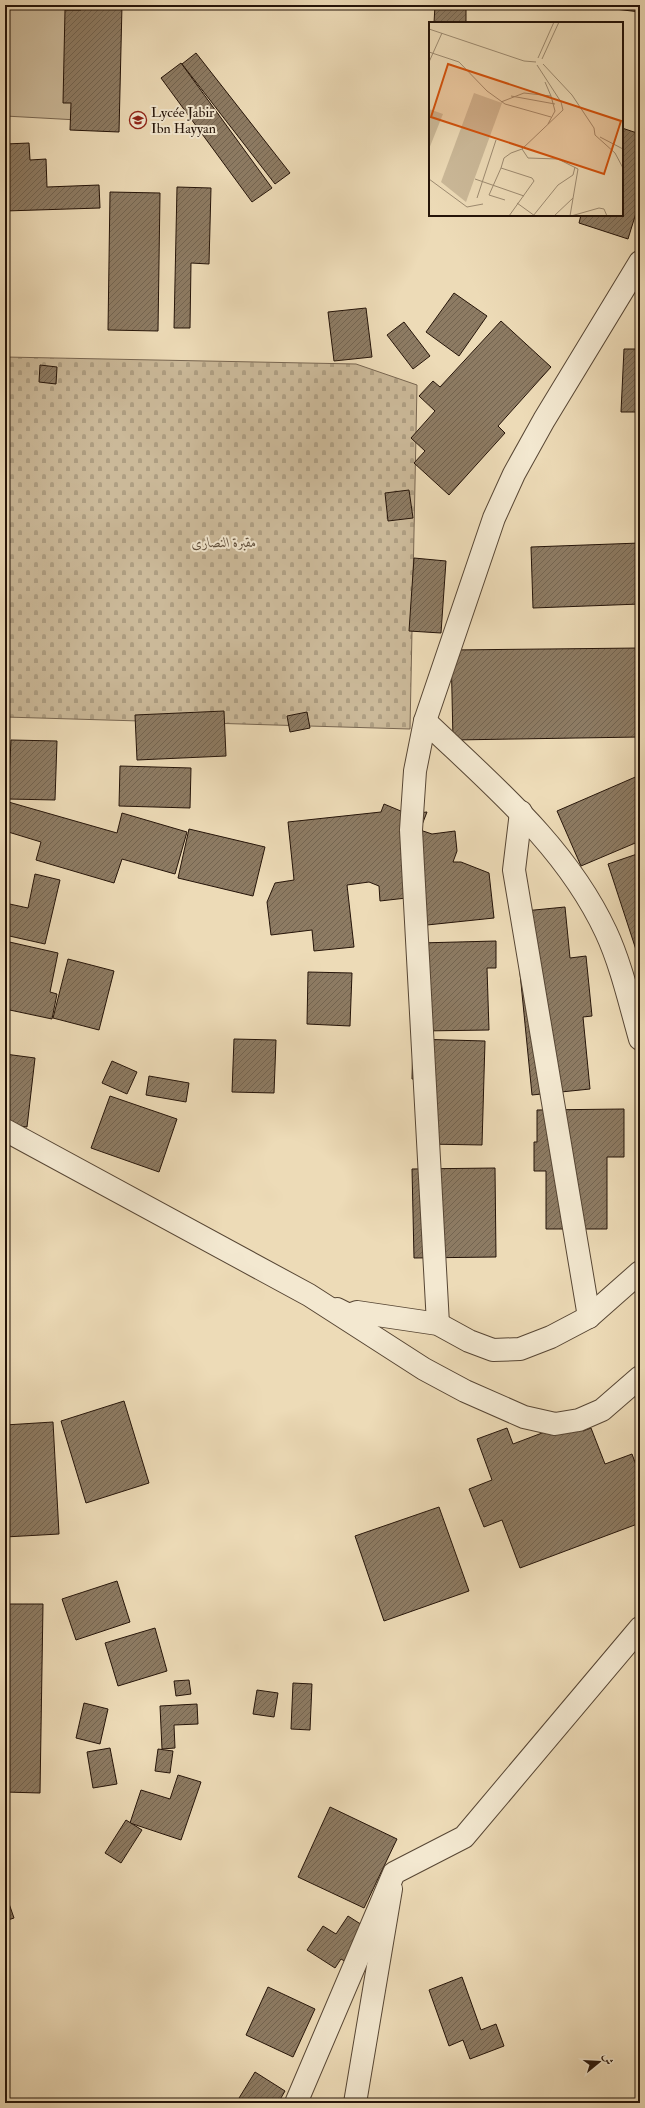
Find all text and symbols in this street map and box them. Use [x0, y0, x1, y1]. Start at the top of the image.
inset map [429, 22, 623, 216]
place label: Lycée Jabir Ibn Hayyan [151, 104, 216, 138]
school or university icon: Lycée Jabir Ibn Hayyan [128, 110, 148, 130]
park label: مقبرة النصارى [191, 534, 257, 551]
north arrow [579, 2042, 619, 2082]
text: ش [600, 2052, 616, 2066]

